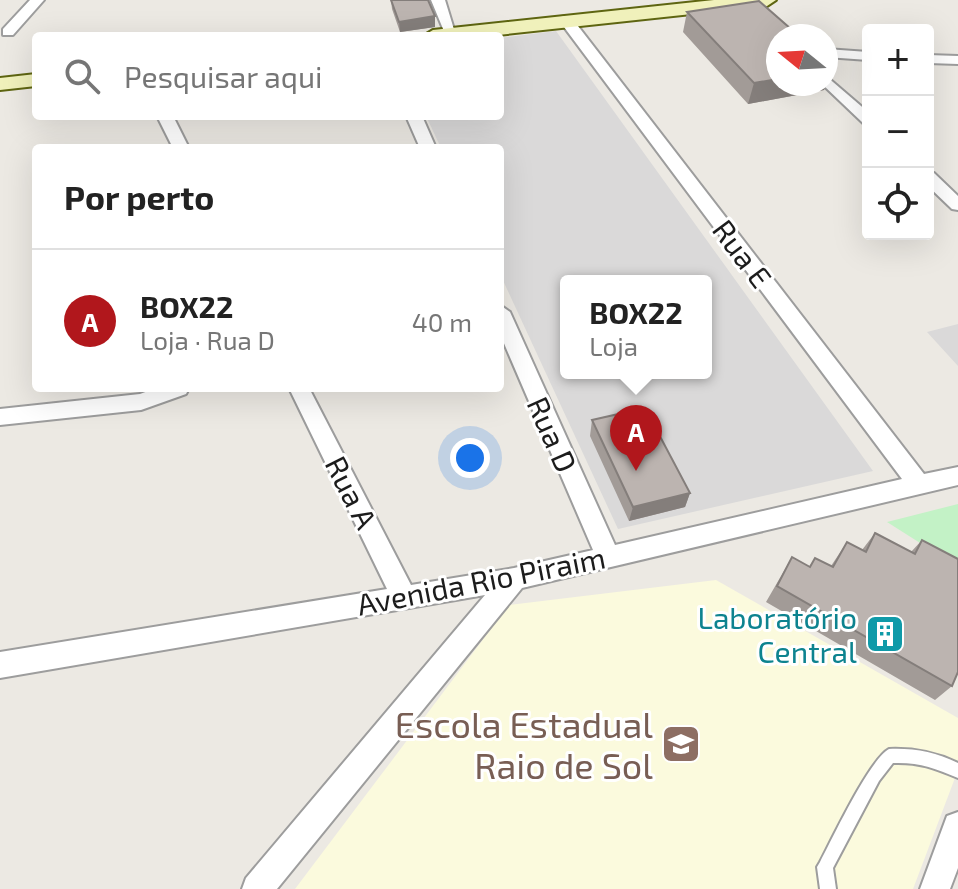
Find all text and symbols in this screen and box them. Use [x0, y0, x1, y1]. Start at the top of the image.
north arrow [766, 24, 838, 96]
map controls [862, 24, 934, 240]
button: + [862, 24, 934, 96]
search box [32, 32, 504, 120]
icon: search [60, 54, 104, 98]
text: Pesquisar aqui [124, 58, 322, 94]
button: − [862, 96, 934, 168]
button: locate [862, 168, 934, 240]
text: Por perto [64, 176, 214, 217]
street label: Rua E [706, 212, 780, 294]
popup [560, 275, 712, 379]
text: BOX22 [140, 288, 233, 324]
text: BOX22 [589, 294, 683, 330]
text: A [82, 306, 98, 337]
text: 40 m [412, 306, 472, 337]
text: Loja · Rua D [140, 324, 275, 355]
text: Loja [589, 330, 638, 361]
street label: Rua D [521, 391, 585, 477]
pin: A [610, 405, 662, 471]
your location [450, 438, 490, 478]
street label: Rua A [319, 450, 386, 535]
street label: Avenida Rio Piraim [354, 538, 608, 622]
place label: Laboratório Central [697, 599, 857, 669]
building icon: Laboratório Central [864, 613, 906, 655]
place label: Escola Estadual Raio de Sol [395, 702, 653, 786]
school or university icon: Escola Estadual Raio de Sol [660, 723, 702, 765]

